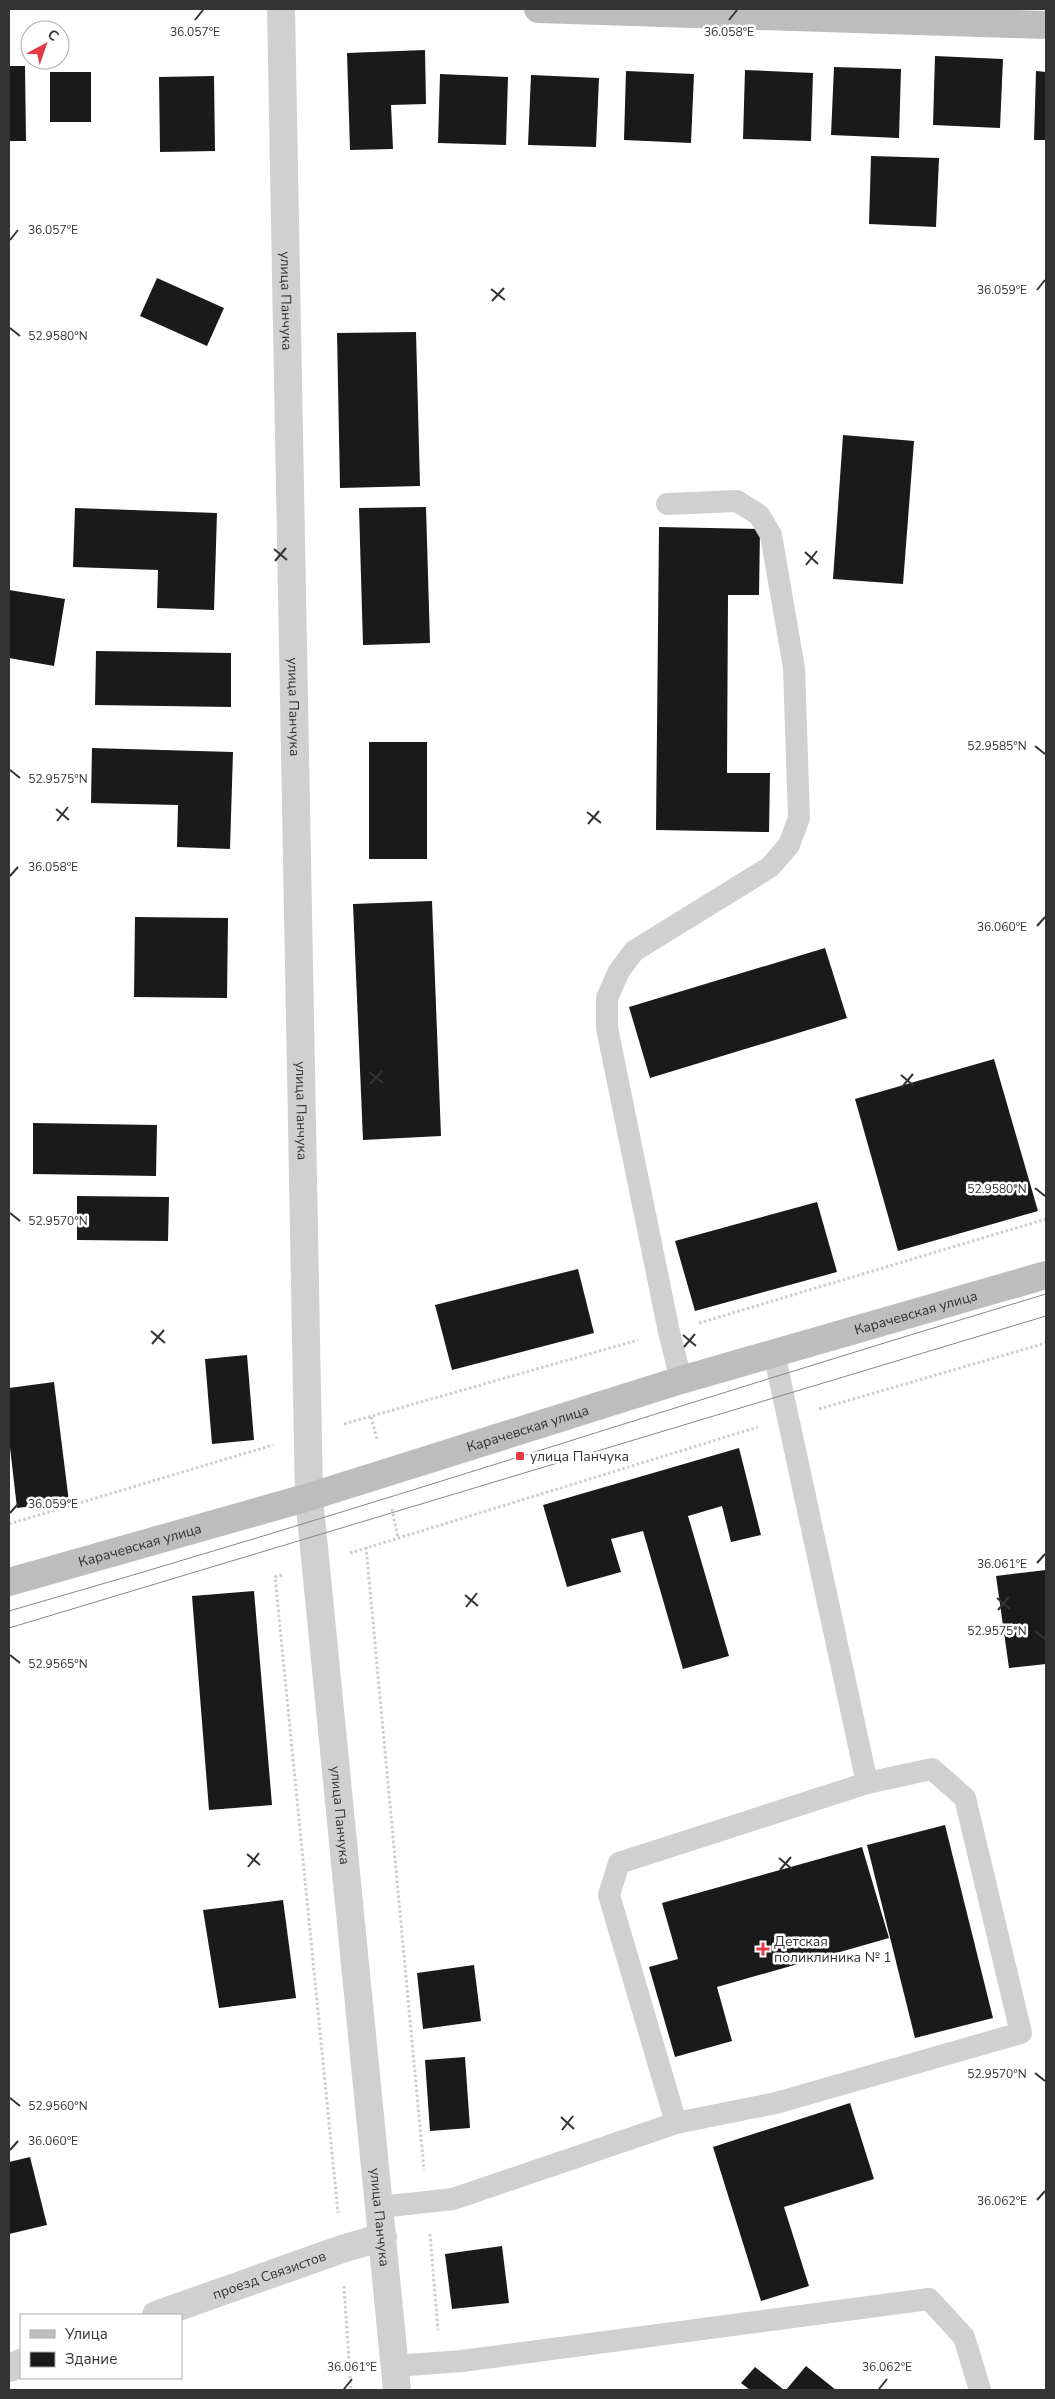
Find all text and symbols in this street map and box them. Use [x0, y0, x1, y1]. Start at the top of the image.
north arrow [20, 20, 70, 70]
text: 36.057°E [170, 24, 220, 40]
text: 36.058°E [704, 24, 754, 40]
text: С [43, 25, 63, 46]
text: 36.057°E [28, 222, 78, 238]
street label: улица Панчука [276, 251, 296, 351]
text: 36.059°E [977, 282, 1027, 298]
text: 52.9580°N [28, 328, 88, 344]
street label: улица Панчука [283, 657, 304, 757]
text: 52.9585°N [967, 738, 1027, 754]
text: 52.9575°N [28, 771, 88, 787]
text: 36.058°E [28, 859, 78, 875]
text: 36.060°E [977, 919, 1027, 935]
street label: улица Панчука [291, 1061, 312, 1161]
text: 52.9580°N [967, 1181, 1027, 1197]
text: 52.9570°N [28, 1213, 88, 1229]
street label: Карачевская улица [852, 1286, 980, 1340]
street label: Карачевская улица [464, 1401, 591, 1457]
place label: улица Панчука [530, 1447, 629, 1466]
marker: улица Панчука [514, 1450, 526, 1462]
text: 36.059°E [28, 1496, 78, 1512]
street label: Карачевская улица [76, 1519, 204, 1572]
text: 36.061°E [977, 1556, 1027, 1572]
text: 52.9575°N [967, 1623, 1027, 1639]
text: 52.9565°N [28, 1656, 88, 1672]
street label: улица Панчука [326, 1765, 354, 1865]
place label: Детская поликлиника № 1 [774, 1932, 892, 1967]
marker: Детская поликлиника № 1 [756, 1942, 770, 1956]
text: 52.9570°N [967, 2066, 1027, 2082]
text: 52.9560°N [28, 2098, 88, 2114]
text: 36.060°E [28, 2133, 78, 2149]
street label: улица Панчука [365, 2167, 394, 2268]
text: 36.062°E [977, 2193, 1027, 2209]
street label: проезд Связистов [210, 2246, 329, 2304]
legend [20, 2314, 182, 2379]
text: Улица [64, 2324, 108, 2344]
text: Здание [65, 2349, 117, 2369]
text: 36.061°E [327, 2359, 377, 2375]
text: 36.062°E [862, 2359, 912, 2375]

